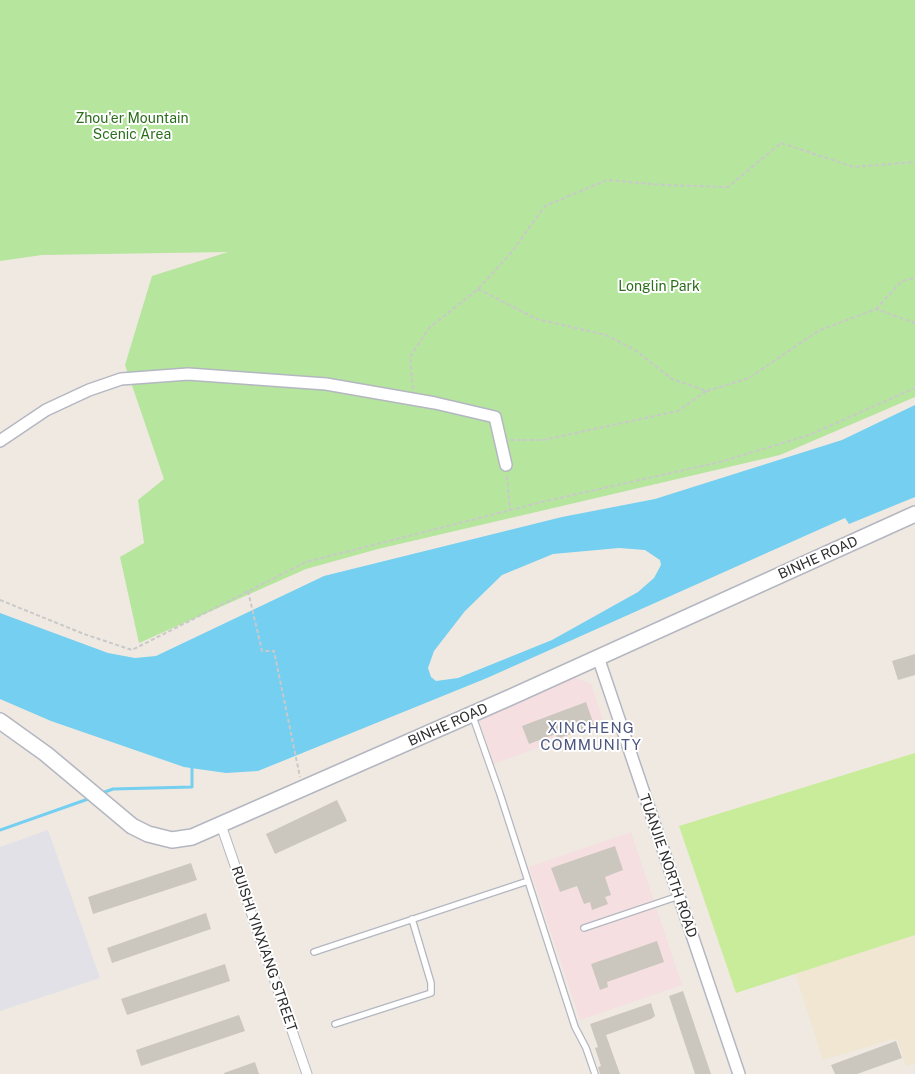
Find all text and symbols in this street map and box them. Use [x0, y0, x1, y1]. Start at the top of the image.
park label: Zhou'er Mountain Scenic Area [75, 111, 189, 144]
park label: Longlin Park [618, 279, 700, 295]
street label: BINHE ROAD [775, 533, 861, 583]
street label: BINHE ROAD [405, 700, 491, 750]
district label: XINCHENG COMMUNITY [539, 719, 643, 754]
street label: TUANJIE NORTH ROAD [635, 792, 701, 940]
street label: RUISHI YINXIANG STREET [228, 864, 300, 1034]

